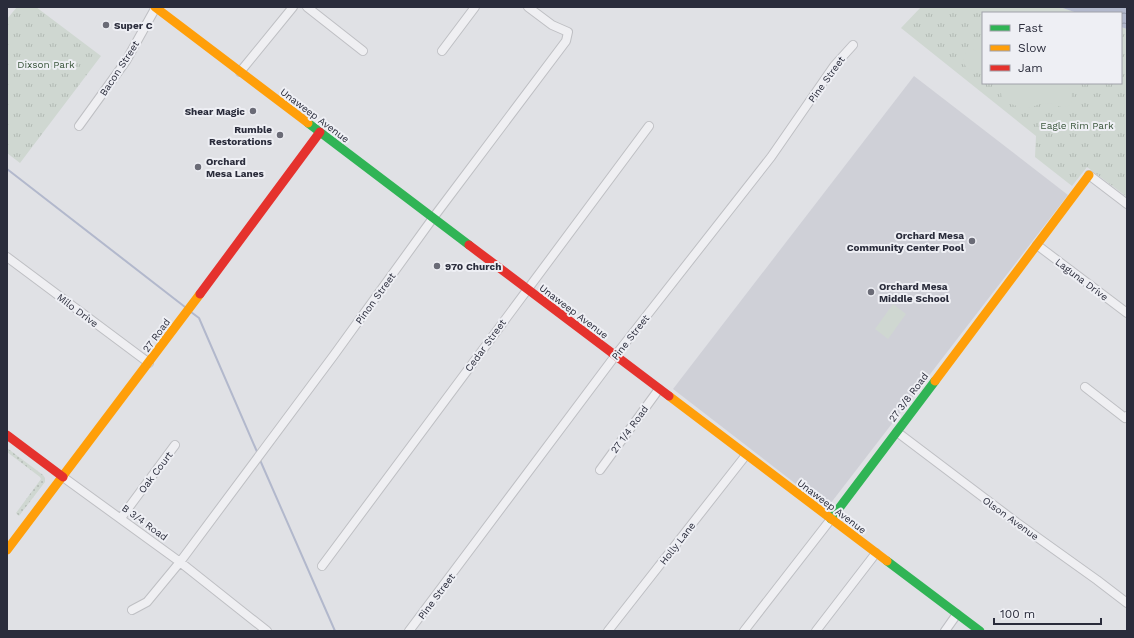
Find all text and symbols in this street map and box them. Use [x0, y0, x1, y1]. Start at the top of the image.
legend [982, 12, 1122, 84]
marker: Super C [101, 20, 111, 30]
place label: Super C [114, 20, 153, 31]
text: Fast [1018, 21, 1043, 35]
street label: Bacon Street [98, 38, 142, 98]
text: Slow [1018, 41, 1046, 55]
street label: Pine Street [806, 53, 847, 104]
park label: Dixson Park [17, 59, 75, 70]
text: Jam [1018, 61, 1043, 75]
street label: Unaweep Avenue [278, 86, 351, 145]
place label: Shear Magic [185, 106, 245, 117]
marker: Shear Magic [248, 106, 258, 116]
park label: Eagle Rim Park [1040, 120, 1114, 131]
place label: Rumble Restorations [209, 124, 273, 147]
marker: Rumble Restorations [275, 130, 285, 140]
place label: Orchard Mesa Lanes [206, 156, 265, 179]
marker: Orchard Mesa Lanes [193, 162, 203, 172]
place label: Orchard Mesa Community Center Pool [847, 230, 965, 253]
marker: Orchard Mesa Community Center Pool [967, 236, 977, 246]
street label: Laguna Drive [1053, 256, 1110, 303]
marker: 970 Church [432, 261, 442, 271]
place label: 970 Church [445, 261, 501, 272]
street label: Pinon Street [353, 270, 398, 326]
place label: Orchard Mesa Middle School [879, 281, 950, 304]
street label: Unaweep Avenue [537, 282, 610, 341]
marker: Orchard Mesa Middle School [866, 287, 876, 297]
street label: Milo Drive [55, 291, 101, 330]
street label: Pine Street [609, 312, 652, 362]
street label: 27 Road [141, 316, 172, 354]
street label: Cedar Street [463, 316, 509, 374]
street label: 27 3/8 Road [886, 371, 930, 424]
street label: 27 1/4 Road [609, 403, 650, 455]
street label: Oak Court [136, 449, 175, 495]
street label: Unaweep Avenue [795, 477, 868, 536]
street label: Olson Avenue [981, 494, 1041, 542]
street label: B 3/4 Road [120, 502, 170, 543]
street label: Holly Lane [657, 520, 698, 567]
street label: Pine Street [416, 571, 458, 621]
scale bar [994, 600, 1101, 626]
text: 100 m [1000, 607, 1035, 621]

